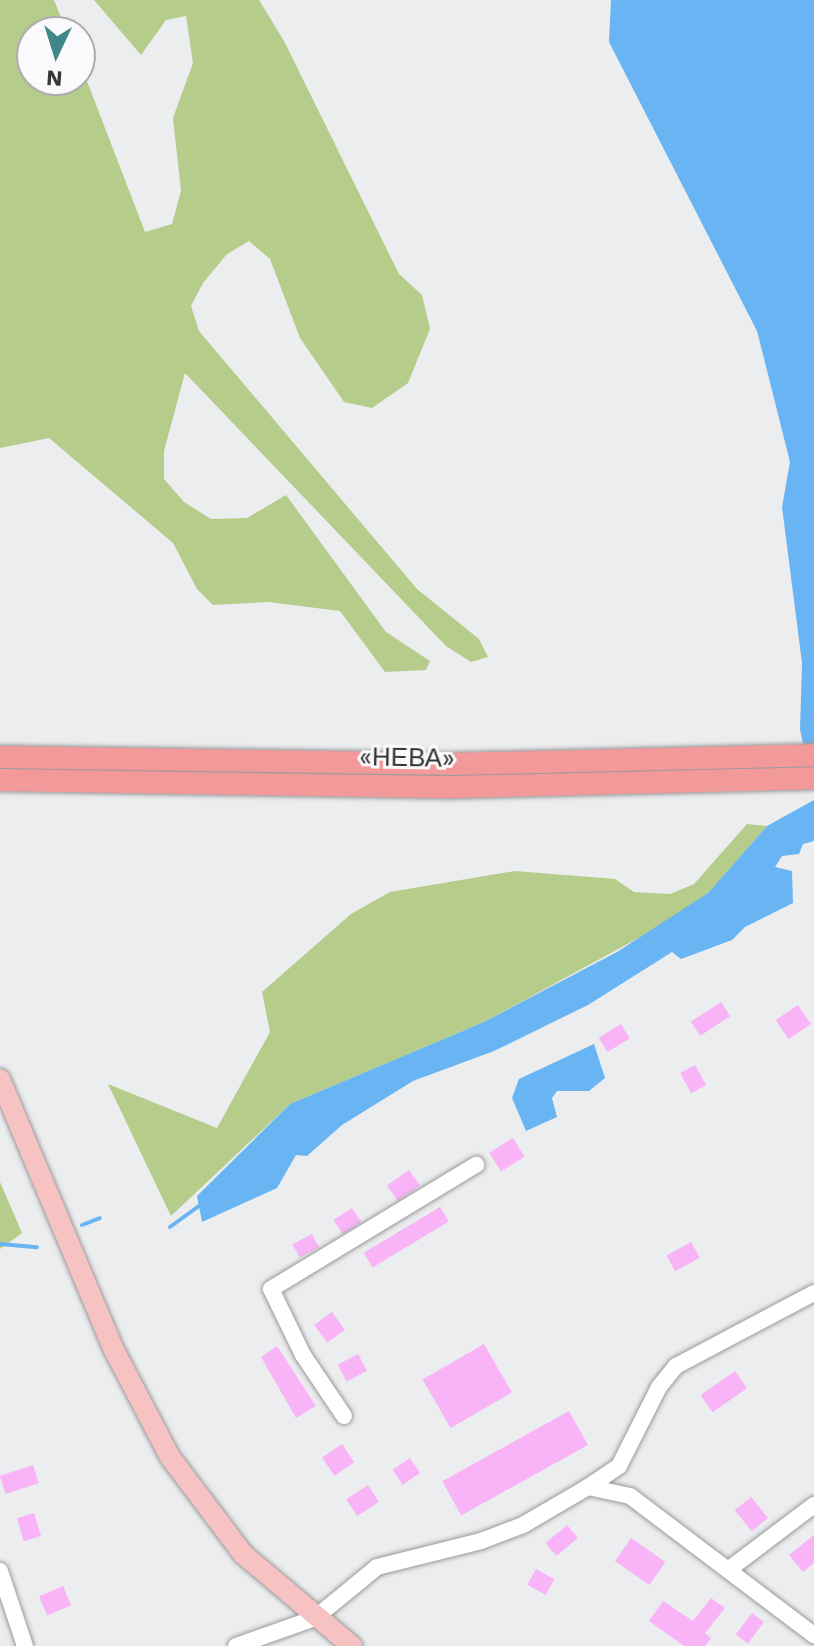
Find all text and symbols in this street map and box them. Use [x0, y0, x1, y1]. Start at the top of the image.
north arrow [16, 16, 96, 96]
text: N [45, 65, 63, 91]
street label: «НЕВА» [359, 742, 455, 774]

